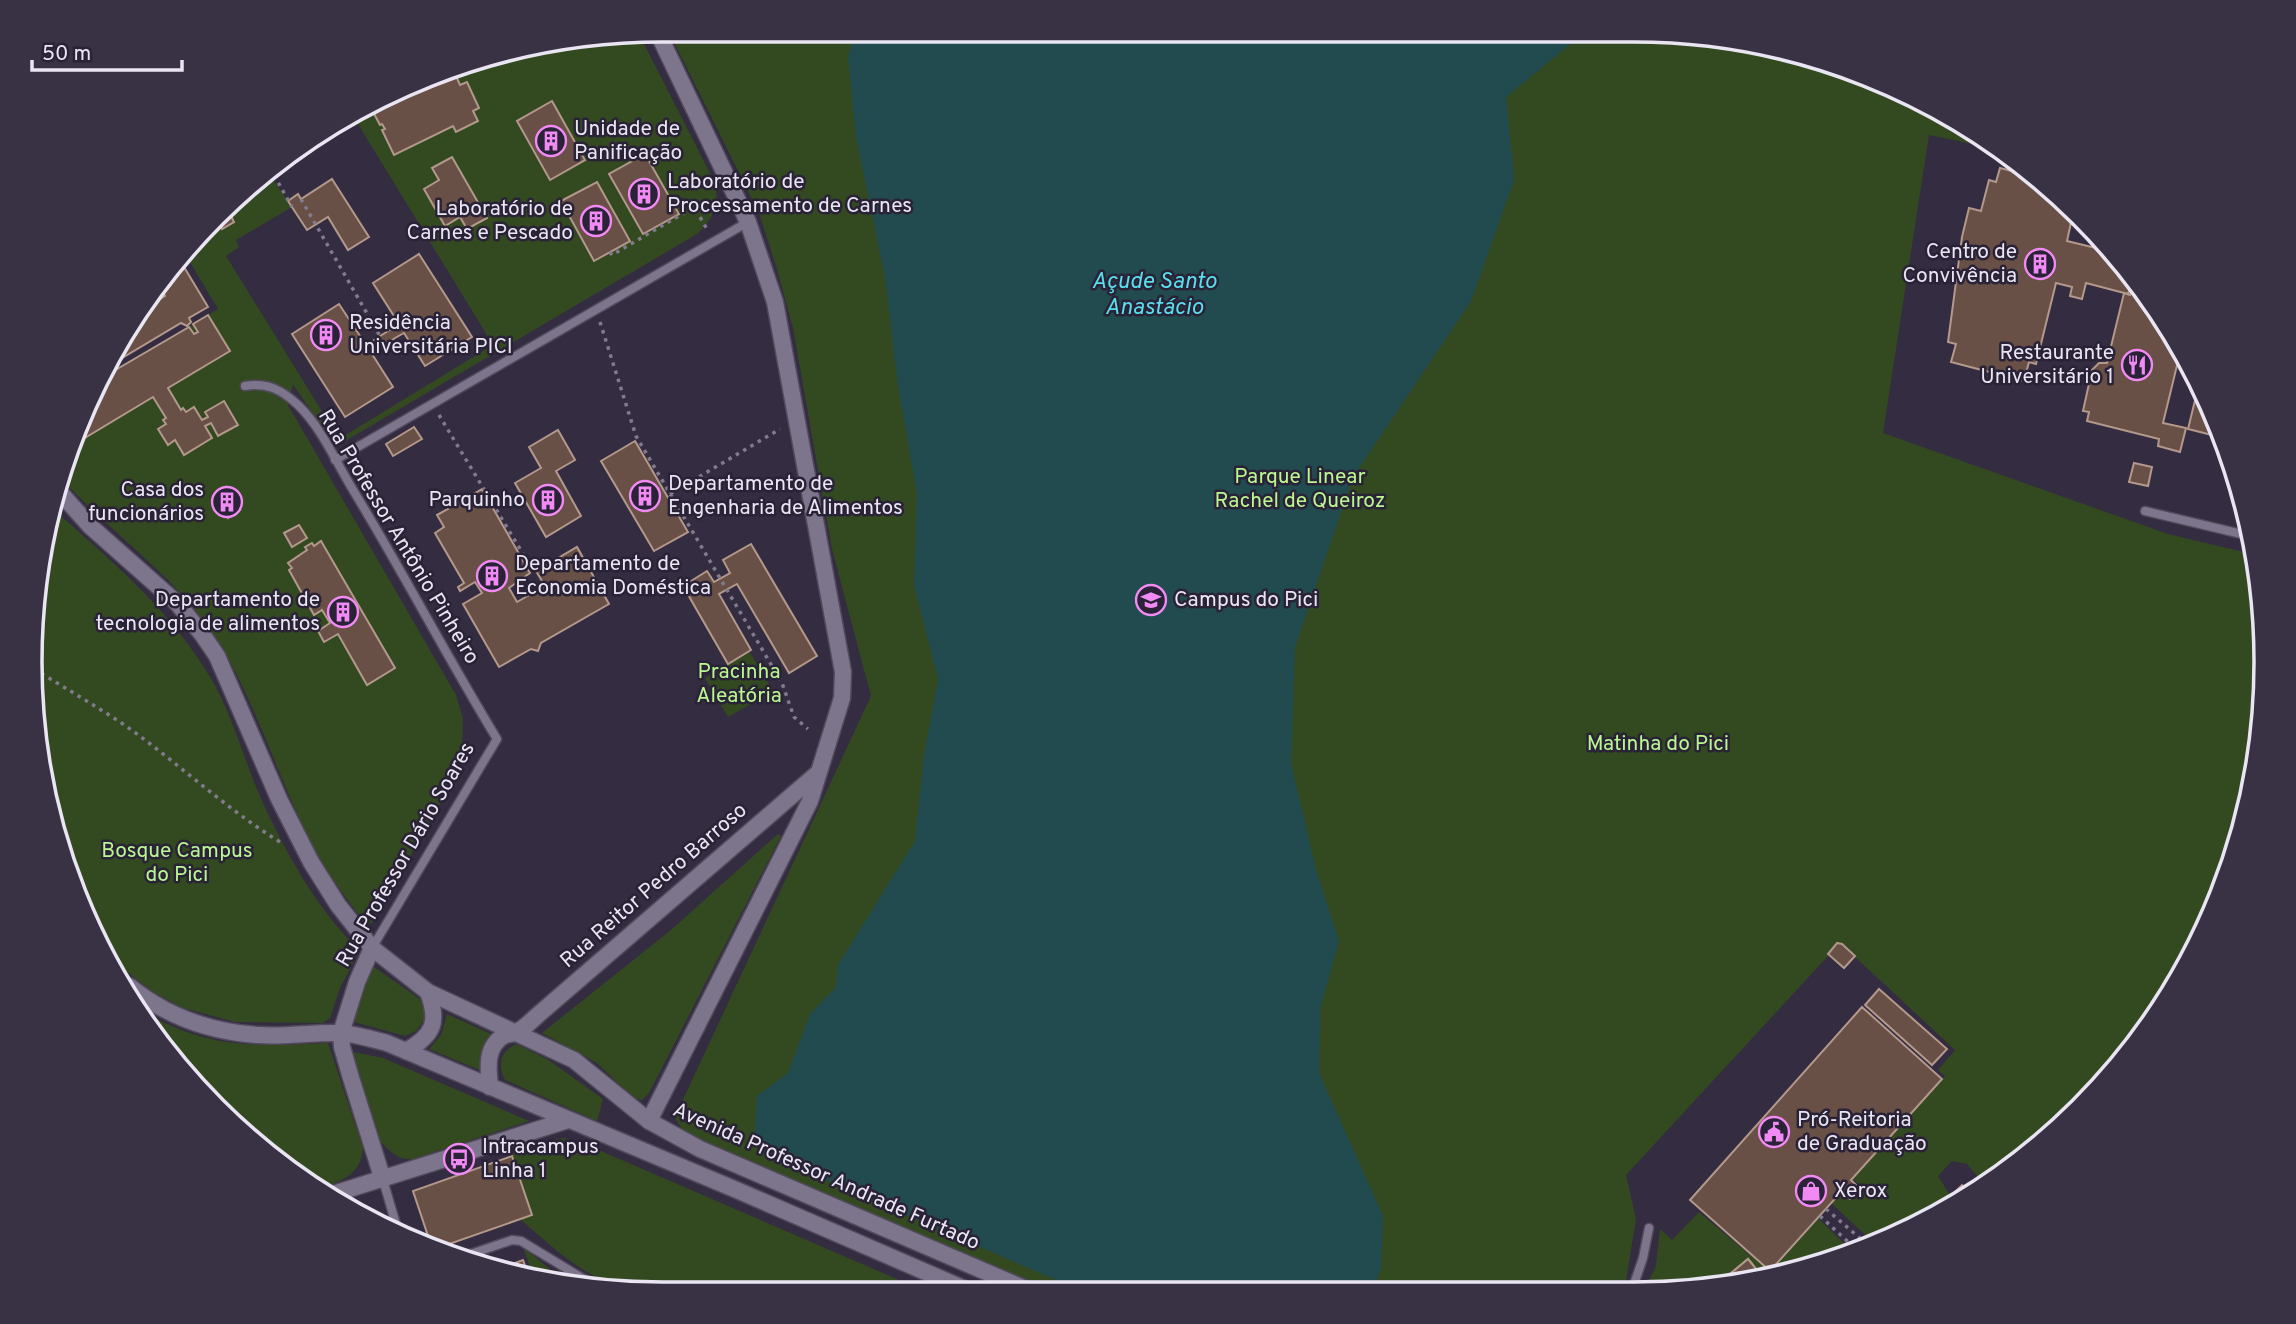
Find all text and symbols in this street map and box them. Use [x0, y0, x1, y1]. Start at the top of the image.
scale bar [32, 28, 182, 72]
text: 50 m [42, 41, 91, 68]
place label: Unidade de Panificação [574, 116, 682, 167]
building icon: Unidade de Panificação [534, 124, 568, 158]
place label: Laboratório de Processamento de Carnes [667, 169, 912, 220]
building icon: Laboratório de Processamento de Carnes [627, 177, 661, 211]
place label: Laboratório de Carnes e Pescado [407, 196, 573, 247]
building icon: Laboratório de Carnes e Pescado [579, 204, 613, 238]
place label: Centro de Convivência [1902, 239, 2017, 290]
building icon: Centro de Convivência [2023, 247, 2057, 281]
water label: Açude Santo Anastácio [1091, 268, 1217, 323]
place label: Residência Universitária PICI [349, 310, 513, 361]
building icon: Residência Universitária PICI [309, 318, 343, 352]
place label: Restaurante Universitário 1 [1980, 340, 2114, 391]
restaurant icon: Restaurante Universitário 1 [2120, 348, 2154, 382]
street label: Rua Professor Antônio Pinheiro [311, 405, 485, 669]
park label: Parque Linear Rachel de Queiroz [1215, 464, 1385, 515]
place label: Departamento de Engenharia de Alimentos [668, 471, 903, 522]
place label: Casa dos funcionários [88, 477, 204, 528]
building icon: Departamento de Engenharia de Alimentos [628, 479, 662, 513]
building icon: Parquinho [531, 483, 565, 517]
building icon: Casa dos funcionários [210, 485, 244, 519]
place label: Parquinho [429, 487, 525, 514]
place label: Departamento de Economia Doméstica [515, 551, 711, 602]
building icon: Departamento de Economia Doméstica [475, 559, 509, 593]
school or university icon: Campus do Pici [1134, 583, 1168, 617]
place label: Departamento de tecnologia de alimentos [95, 587, 320, 638]
place label: Campus do Pici [1174, 587, 1318, 614]
building icon: Departamento de tecnologia de alimentos [326, 595, 360, 629]
park label: Pracinha Aleatória [696, 659, 782, 710]
park label: Matinha do Pici [1587, 731, 1729, 758]
street label: Rua Professor Dário Soares [330, 738, 482, 972]
street label: Rua Reitor Pedro Barroso [555, 797, 753, 975]
park label: Bosque Campus do Pici [101, 838, 253, 889]
street label: Avenida Professor Andrade Furtado [668, 1097, 984, 1257]
place label: Pró-Reitoria de Graduação [1797, 1107, 1927, 1158]
public building icon: Pró-Reitoria de Graduação [1757, 1115, 1791, 1149]
place label: Intracampus Linha 1 [482, 1134, 599, 1185]
bus stop icon: Intracampus Linha 1 [442, 1142, 476, 1176]
shop icon: Xerox [1794, 1174, 1828, 1208]
place label: Xerox [1834, 1178, 1887, 1205]

